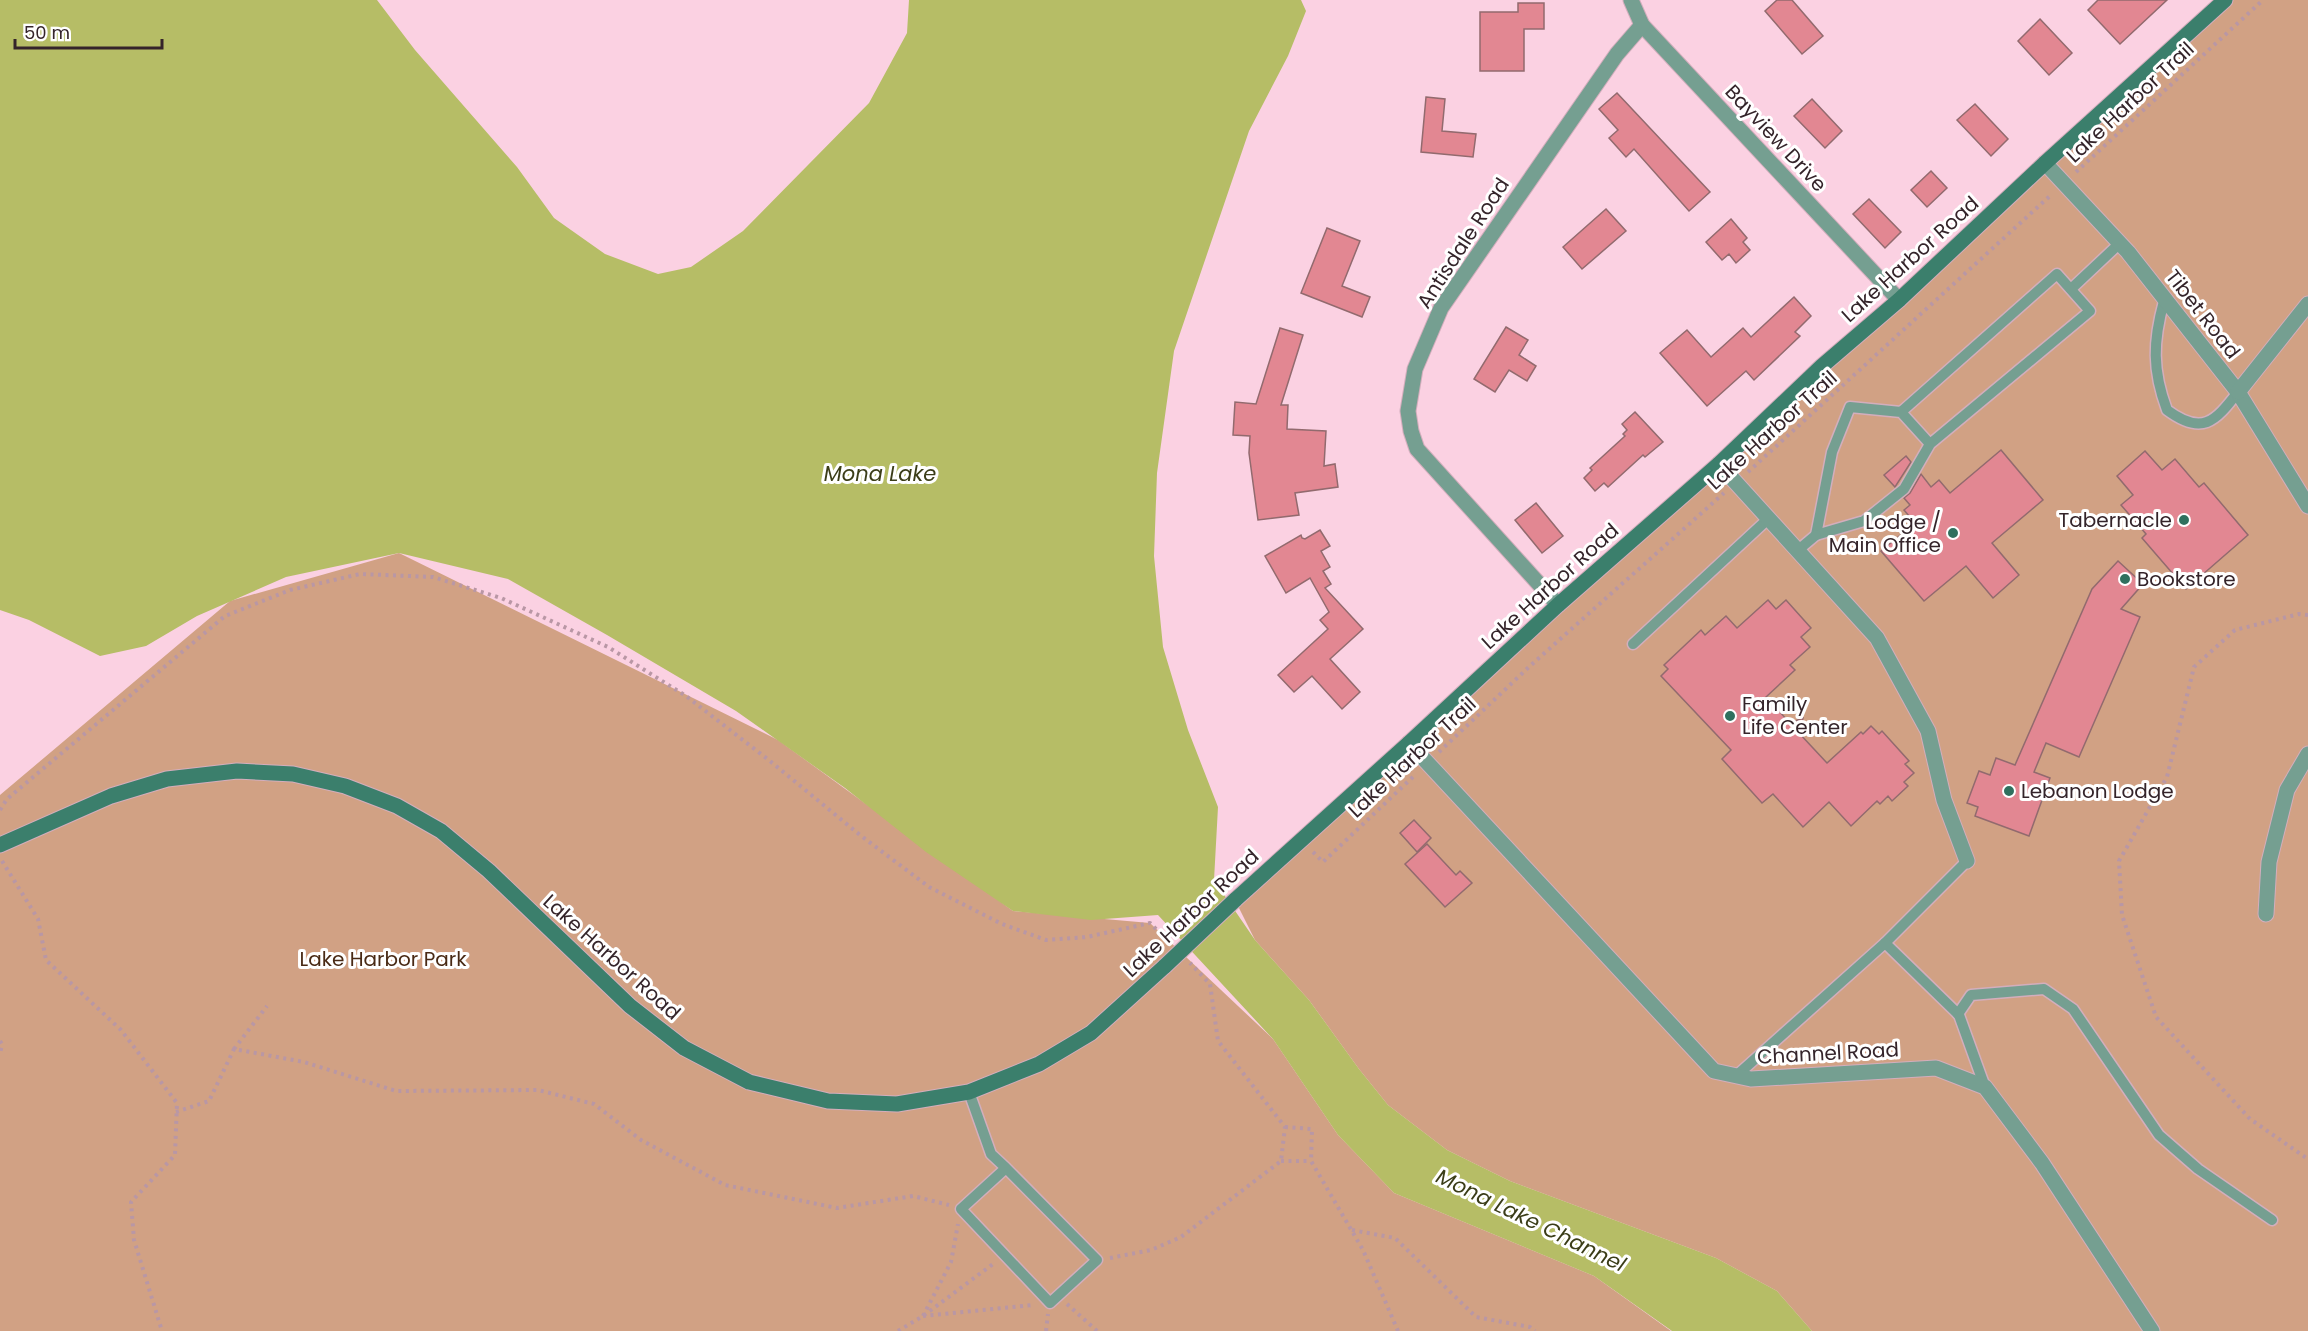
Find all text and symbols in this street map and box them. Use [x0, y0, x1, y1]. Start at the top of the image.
scale bar [15, 12, 162, 50]
text: 50 m [24, 20, 70, 45]
street label: Lake Harbor Trail [2060, 35, 2200, 169]
street label: Bayview Drive [1719, 78, 1833, 198]
street label: Antisdale Road [1410, 172, 1516, 314]
street label: Lake Harbor Road [1835, 190, 1985, 328]
street label: Tibet Road [2159, 264, 2247, 364]
street label: Lake Harbor Trail [1701, 364, 1843, 496]
water label: Mona Lake [824, 459, 936, 488]
place label: Tabernacle [2059, 506, 2172, 534]
place label: Lodge / Main Office [1829, 508, 1941, 559]
marker: Tabernacle [2177, 513, 2191, 527]
street label: Lake Harbor Road [1475, 517, 1625, 655]
marker: Lodge / Main Office [1946, 526, 1960, 540]
place label: Bookstore [2137, 565, 2236, 593]
marker: Bookstore [2118, 572, 2132, 586]
street label: Lake Harbor Trail [1342, 690, 1482, 824]
place label: Family Life Center [1742, 690, 1848, 741]
marker: Family Life Center [1723, 709, 1737, 723]
place label: Lebanon Lodge [2021, 777, 2174, 805]
marker: Lebanon Lodge [2002, 784, 2016, 798]
street label: Lake Harbor Road [1117, 843, 1265, 983]
street label: Lake Harbor Road [537, 888, 687, 1026]
park label: Lake Harbor Park [300, 945, 467, 973]
street label: Channel Road [1756, 1035, 1900, 1071]
water label: Mona Lake Channel [1431, 1161, 1631, 1279]

